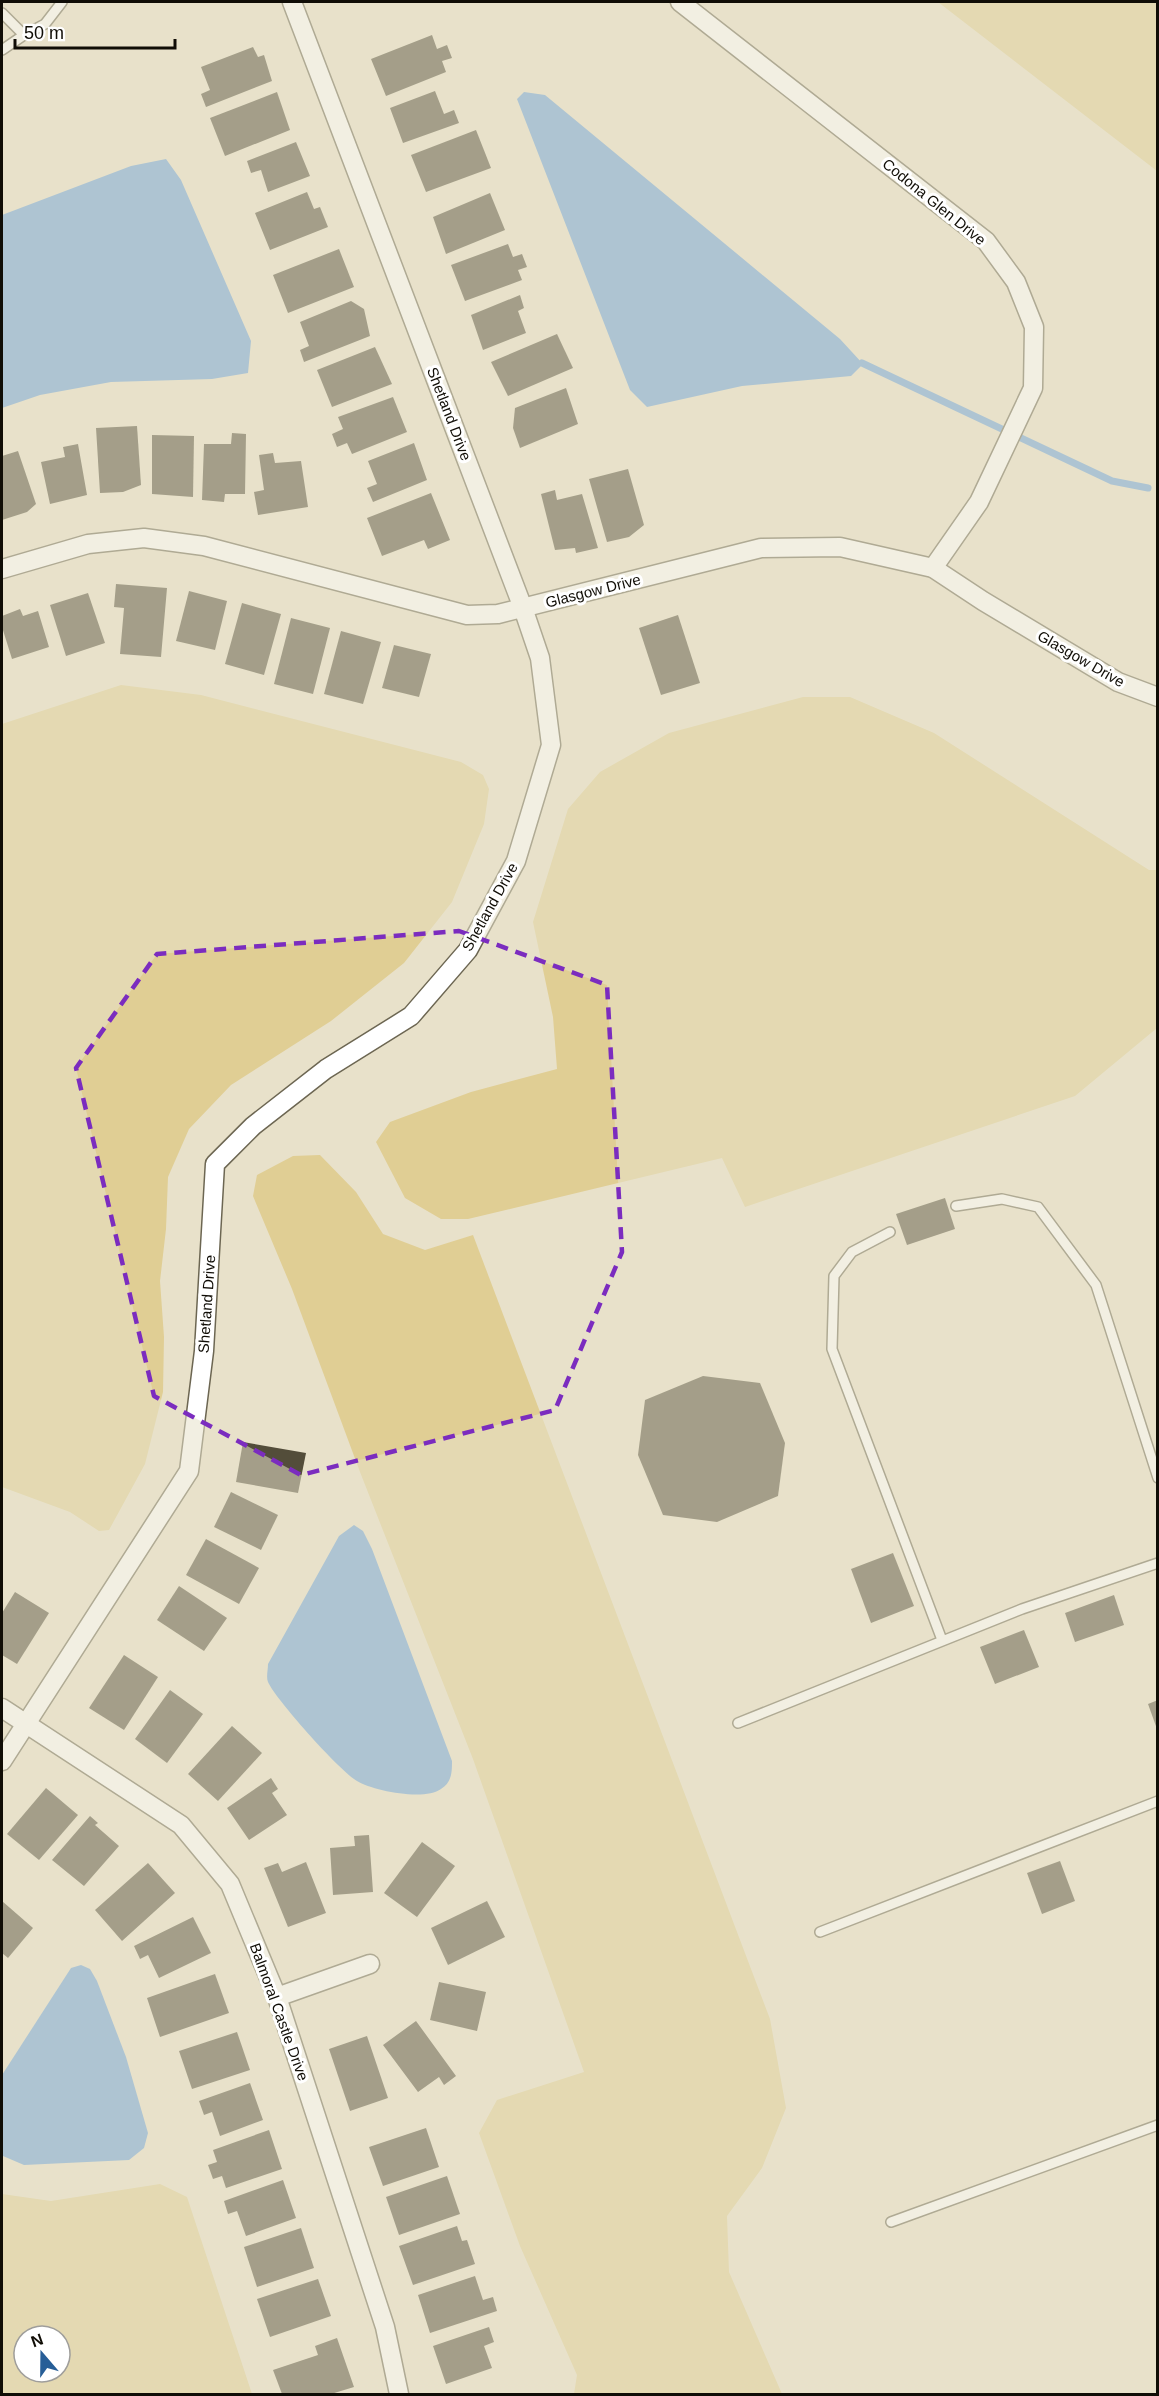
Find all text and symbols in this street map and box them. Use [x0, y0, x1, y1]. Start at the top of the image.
scale bar [15, 12, 176, 50]
text: 50 m [24, 23, 64, 43]
street label: Codona Glen Drive [879, 155, 989, 248]
street label: Shetland Drive [424, 365, 475, 463]
street label: Glasgow Drive [544, 570, 642, 611]
street label: Glasgow Drive [1035, 627, 1128, 690]
street label: Shetland Drive [458, 860, 521, 954]
street label: Shetland Drive [195, 1254, 218, 1354]
street label: Balmoral Castle Drive [247, 1941, 312, 2083]
north arrow [12, 2324, 72, 2384]
text: N [29, 2330, 45, 2350]

